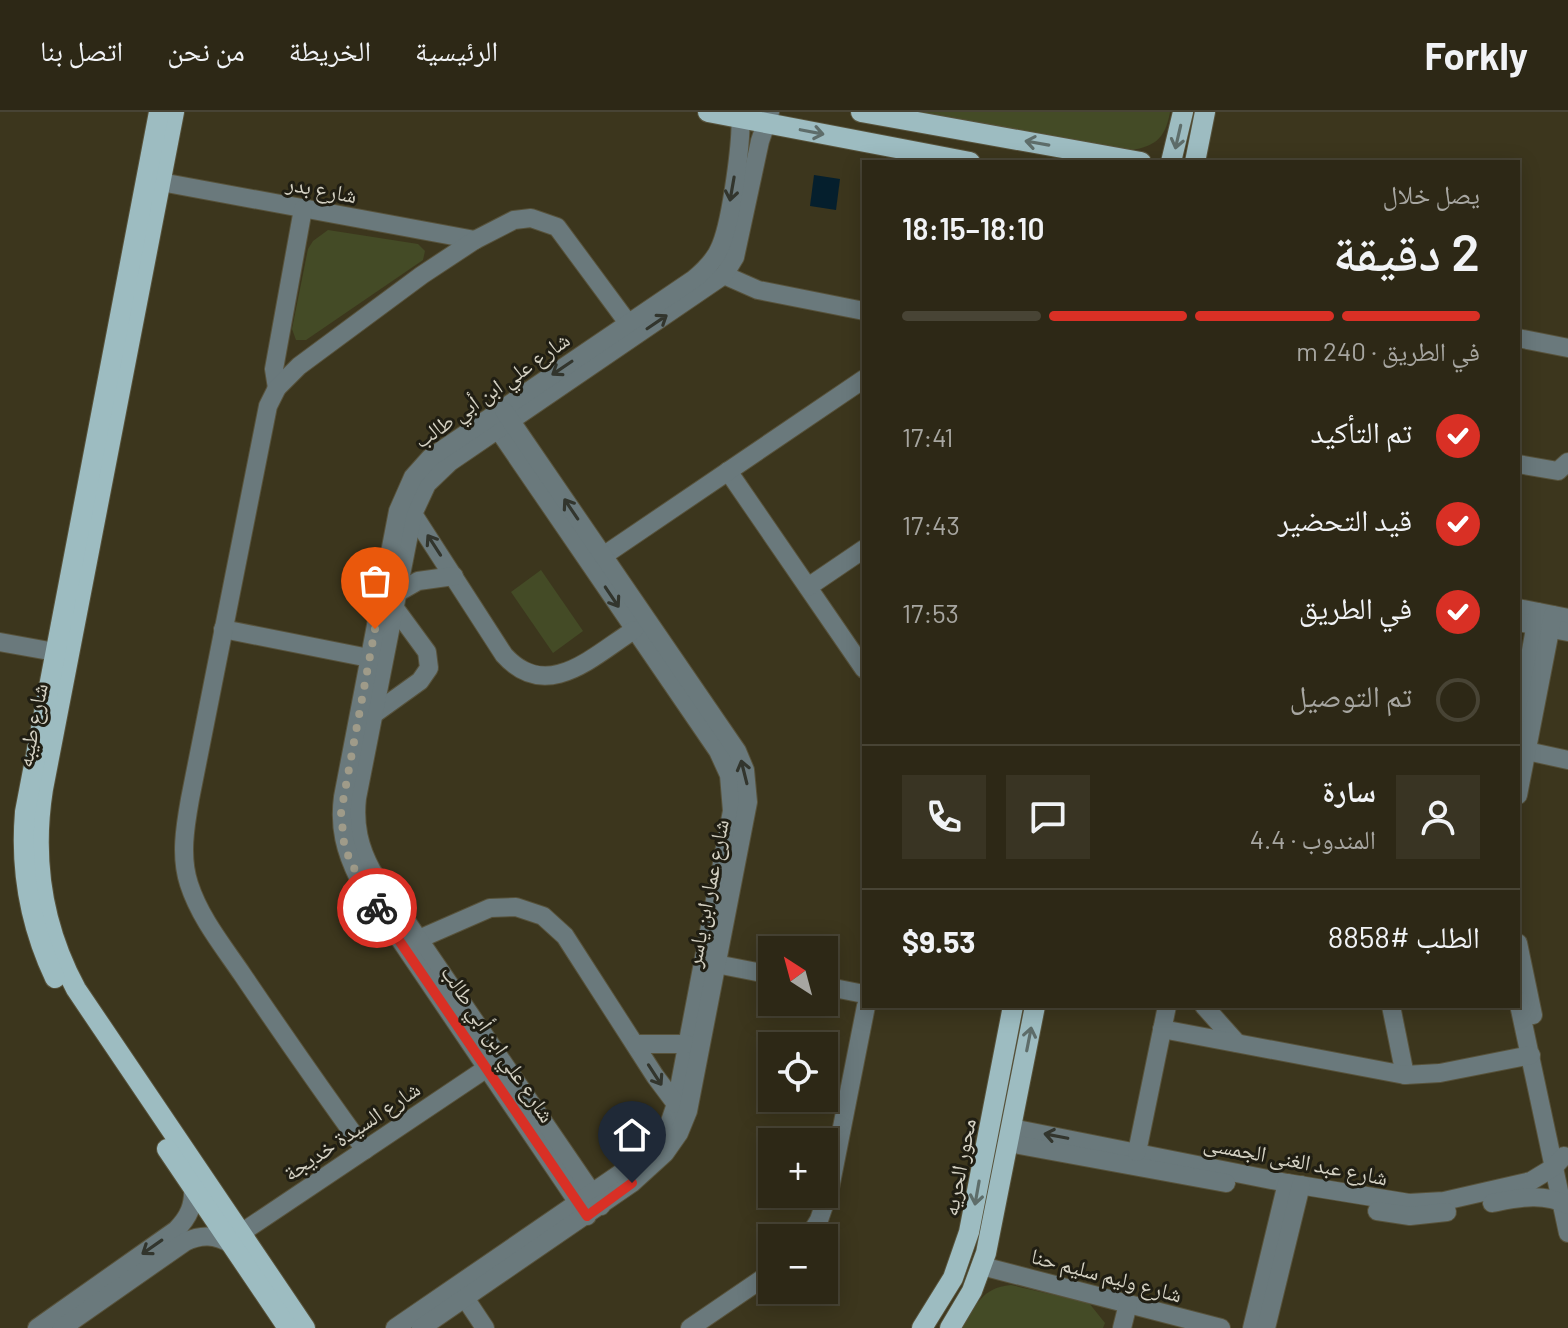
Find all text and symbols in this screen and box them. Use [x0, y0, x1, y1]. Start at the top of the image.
text: Forkly [1425, 32, 1528, 78]
text: اتصل بنا [40, 33, 123, 67]
text: من نحن [167, 33, 245, 67]
text: الخريطة [289, 33, 371, 67]
text: الرئيسية [415, 33, 498, 67]
one-way arrow [1170, 124, 1185, 150]
one-way arrow [798, 125, 824, 140]
one-way arrow [1025, 135, 1050, 150]
street label: شارع بدر [283, 168, 359, 210]
one-way arrow [724, 176, 739, 201]
text: يصل خلال [1382, 178, 1480, 209]
text: 18:10–18:15 [902, 210, 1045, 246]
text: 2 دقيقة [1333, 219, 1480, 281]
one-way arrow [645, 314, 667, 330]
street label: شارع علي ابن أبي طالب [408, 325, 577, 457]
text: في الطريق · 240 m [1296, 335, 1480, 366]
one-way arrow [551, 360, 574, 376]
text: تم التأكيد [1311, 413, 1412, 449]
icon: check [1436, 414, 1480, 458]
text: 17:41 [902, 421, 953, 452]
one-way arrow [563, 499, 579, 521]
text: قيد التحضير [1278, 501, 1412, 537]
icon: check [1436, 502, 1480, 546]
text: 17:43 [902, 509, 960, 540]
one-way arrow [425, 534, 441, 557]
pin [341, 547, 409, 629]
icon: bag [353, 559, 397, 603]
one-way arrow [603, 586, 620, 608]
text: في الطريق [1299, 589, 1412, 625]
icon: check [1436, 590, 1480, 634]
text: 17:53 [902, 597, 959, 628]
text: تم التوصيل [1289, 677, 1412, 713]
street label: شارع طيبه [10, 681, 54, 770]
one-way arrow [736, 760, 751, 786]
text: سارة [1322, 772, 1376, 808]
button: phone [902, 775, 986, 859]
button: chat [1006, 775, 1090, 859]
button: person [1396, 775, 1480, 859]
street label: شارع عمار ابن ياسر [679, 817, 735, 970]
text: المندوب · 4.4 [1250, 823, 1376, 854]
courier [337, 868, 417, 948]
icon: bike [355, 886, 399, 930]
text: الطلب #8858 [1328, 918, 1480, 954]
text: $9.53 [902, 923, 976, 959]
north arrow [758, 936, 838, 1016]
map controls [758, 936, 838, 1304]
street label: شارع علي ابن أبي طالب [432, 959, 561, 1130]
one-way arrow [1022, 1026, 1037, 1052]
button: locate [758, 1032, 838, 1112]
one-way arrow [647, 1063, 663, 1086]
street label: شارع السيدة خديجة [278, 1075, 425, 1187]
pin [598, 1101, 666, 1183]
icon: home [610, 1113, 654, 1157]
street label: محور الحريه [936, 1116, 981, 1218]
button: + [758, 1128, 838, 1208]
one-way arrow [1043, 1128, 1069, 1143]
street label: شارع عبد الغنى الجمسى [1201, 1128, 1390, 1192]
one-way arrow [969, 1179, 984, 1205]
button: − [758, 1224, 838, 1304]
one-way arrow [141, 1239, 163, 1255]
street label: شارع وليم سليم حنا [1028, 1241, 1185, 1310]

